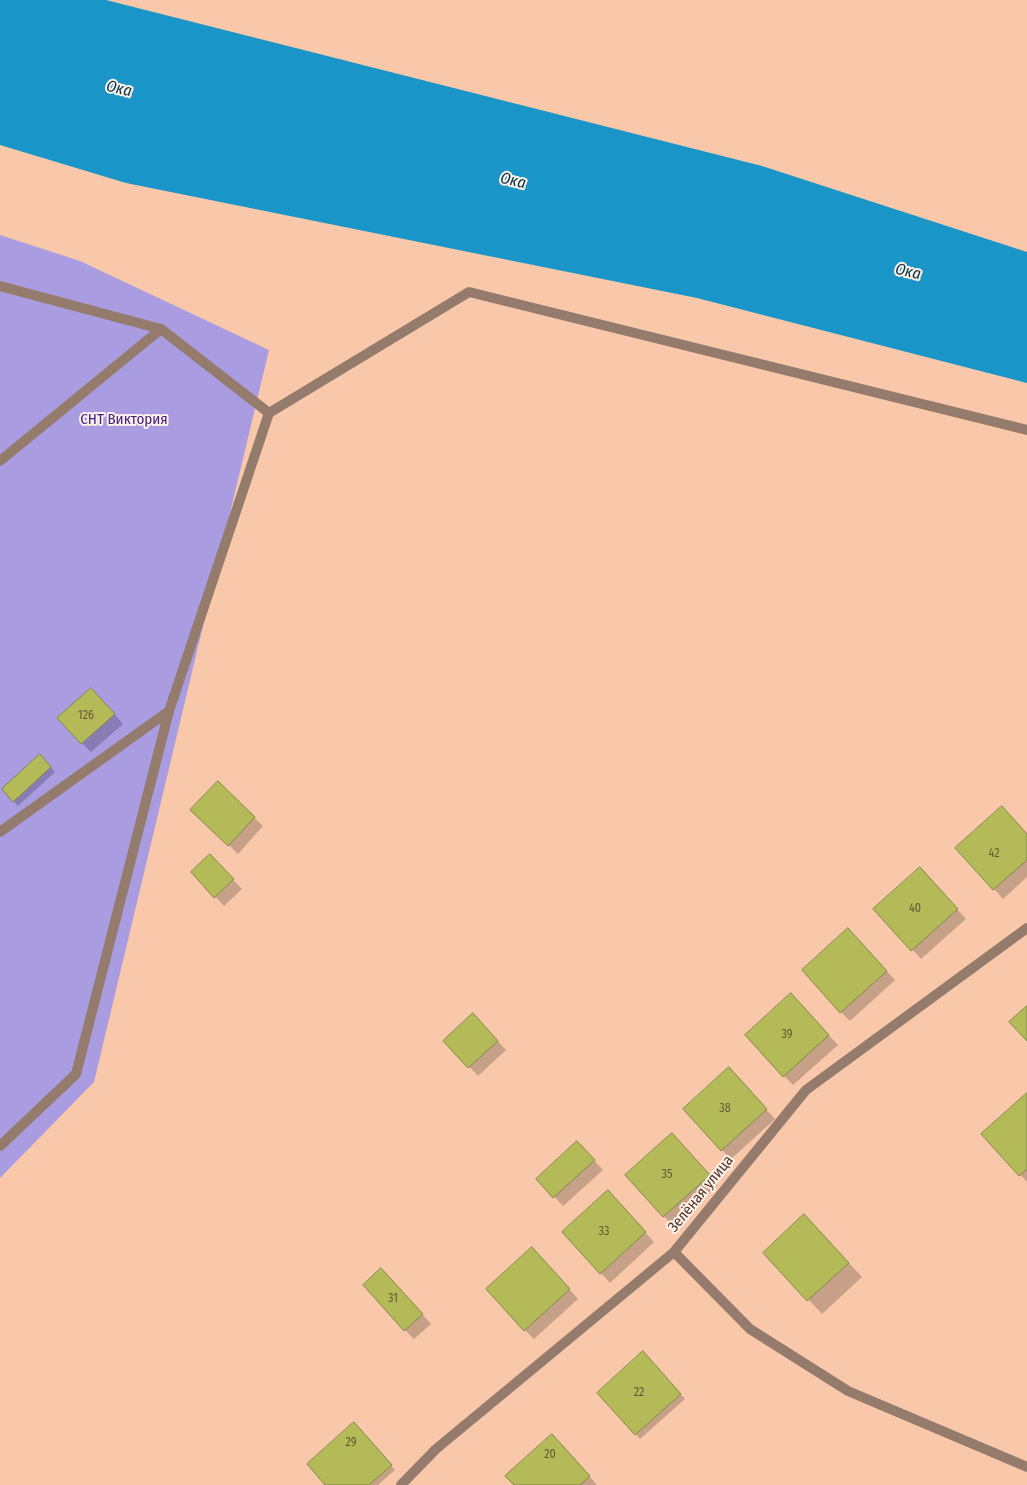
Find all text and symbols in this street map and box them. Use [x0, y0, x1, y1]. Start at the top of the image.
water label: Ока [104, 77, 134, 101]
water label: Ока [498, 169, 528, 193]
water label: Ока [893, 260, 923, 284]
park label: СНТ Виктория [80, 411, 168, 429]
house number: 126 [78, 709, 94, 723]
house number: 42 [989, 847, 999, 861]
house number: 40 [909, 902, 921, 916]
house number: 39 [781, 1028, 793, 1042]
house number: 38 [719, 1102, 731, 1116]
street label: Зелёная улица [665, 1152, 737, 1236]
house number: 35 [662, 1168, 672, 1182]
house number: 33 [599, 1225, 609, 1239]
house number: 31 [388, 1292, 398, 1306]
house number: 22 [634, 1386, 644, 1400]
house number: 29 [345, 1436, 357, 1450]
house number: 20 [544, 1448, 556, 1462]

